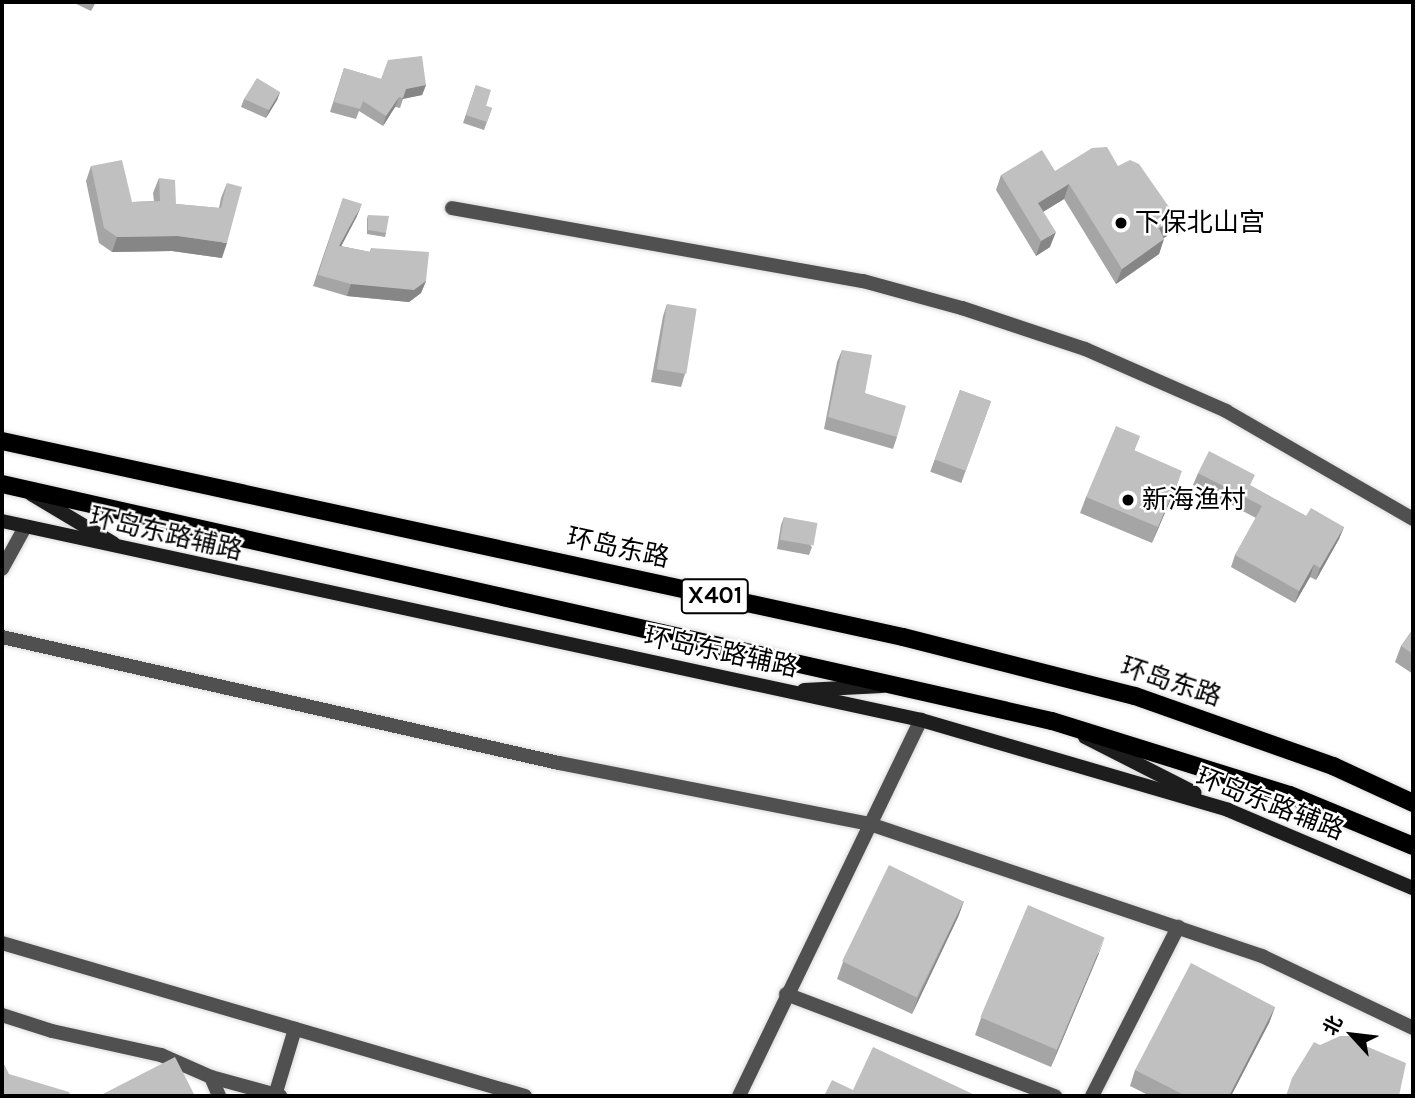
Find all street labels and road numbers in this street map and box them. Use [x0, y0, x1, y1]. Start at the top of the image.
street label: 环岛东路辅路 [86, 501, 246, 567]
street label: 环岛东路 [564, 522, 672, 574]
road number: X401 [680, 576, 750, 616]
street label: 环岛东路辅路 [641, 621, 801, 683]
street label: 环岛东路 [1117, 651, 1225, 713]
street label: 环岛东路辅路 [1192, 761, 1348, 847]

